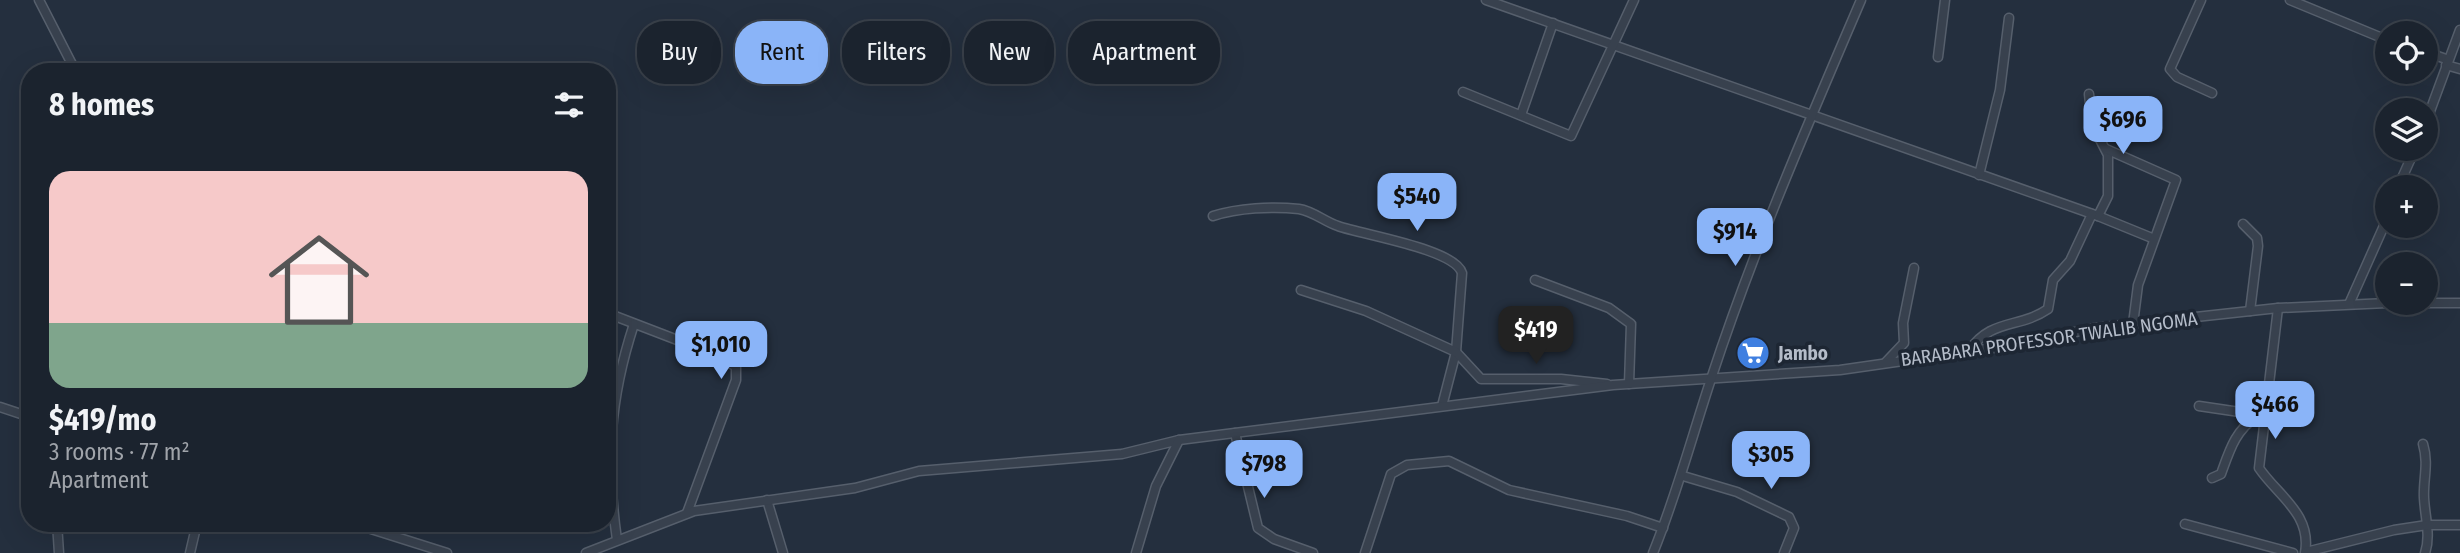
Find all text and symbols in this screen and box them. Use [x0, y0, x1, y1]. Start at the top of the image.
chip: Buy [637, 21, 721, 84]
chip: Rent [735, 21, 828, 84]
chip: Filters [842, 21, 950, 84]
chip: New [964, 21, 1054, 84]
chip: Apartment [1068, 21, 1220, 84]
map controls [2375, 21, 2438, 315]
button: locate [2375, 21, 2438, 84]
icon: filters [550, 86, 588, 124]
text: 8 homes [49, 87, 154, 123]
pin: $696 [2082, 96, 2164, 156]
button: layers [2375, 98, 2438, 161]
text: $696 [2099, 105, 2147, 133]
pin: $540 [1376, 174, 1458, 233]
button: + [2375, 175, 2438, 238]
text: $540 [1393, 182, 1441, 210]
pin: $914 [1694, 208, 1776, 268]
icon: home [256, 217, 382, 343]
text: $914 [1713, 217, 1757, 245]
button: − [2375, 252, 2438, 315]
pin: $419 [1495, 306, 1577, 366]
street label: BARABARA PROFESSOR TWALIB NGOMA [1899, 307, 2199, 371]
text: $419 [1514, 315, 1558, 343]
pin: $1,010 [664, 322, 778, 381]
text: $1,010 [691, 330, 751, 358]
supermarket icon: Jambo [1734, 334, 1772, 372]
place label: Jambo [1777, 342, 1828, 365]
pin: $466 [2234, 382, 2316, 441]
text: $466 [2251, 390, 2299, 418]
text: $419/mo [49, 402, 156, 438]
pin: $305 [1730, 432, 1812, 491]
text: 3 rooms · 77 m² [49, 438, 190, 466]
pin: $798 [1223, 440, 1305, 500]
text: $305 [1748, 440, 1794, 468]
text: $798 [1242, 449, 1286, 477]
text: Apartment [49, 466, 149, 494]

